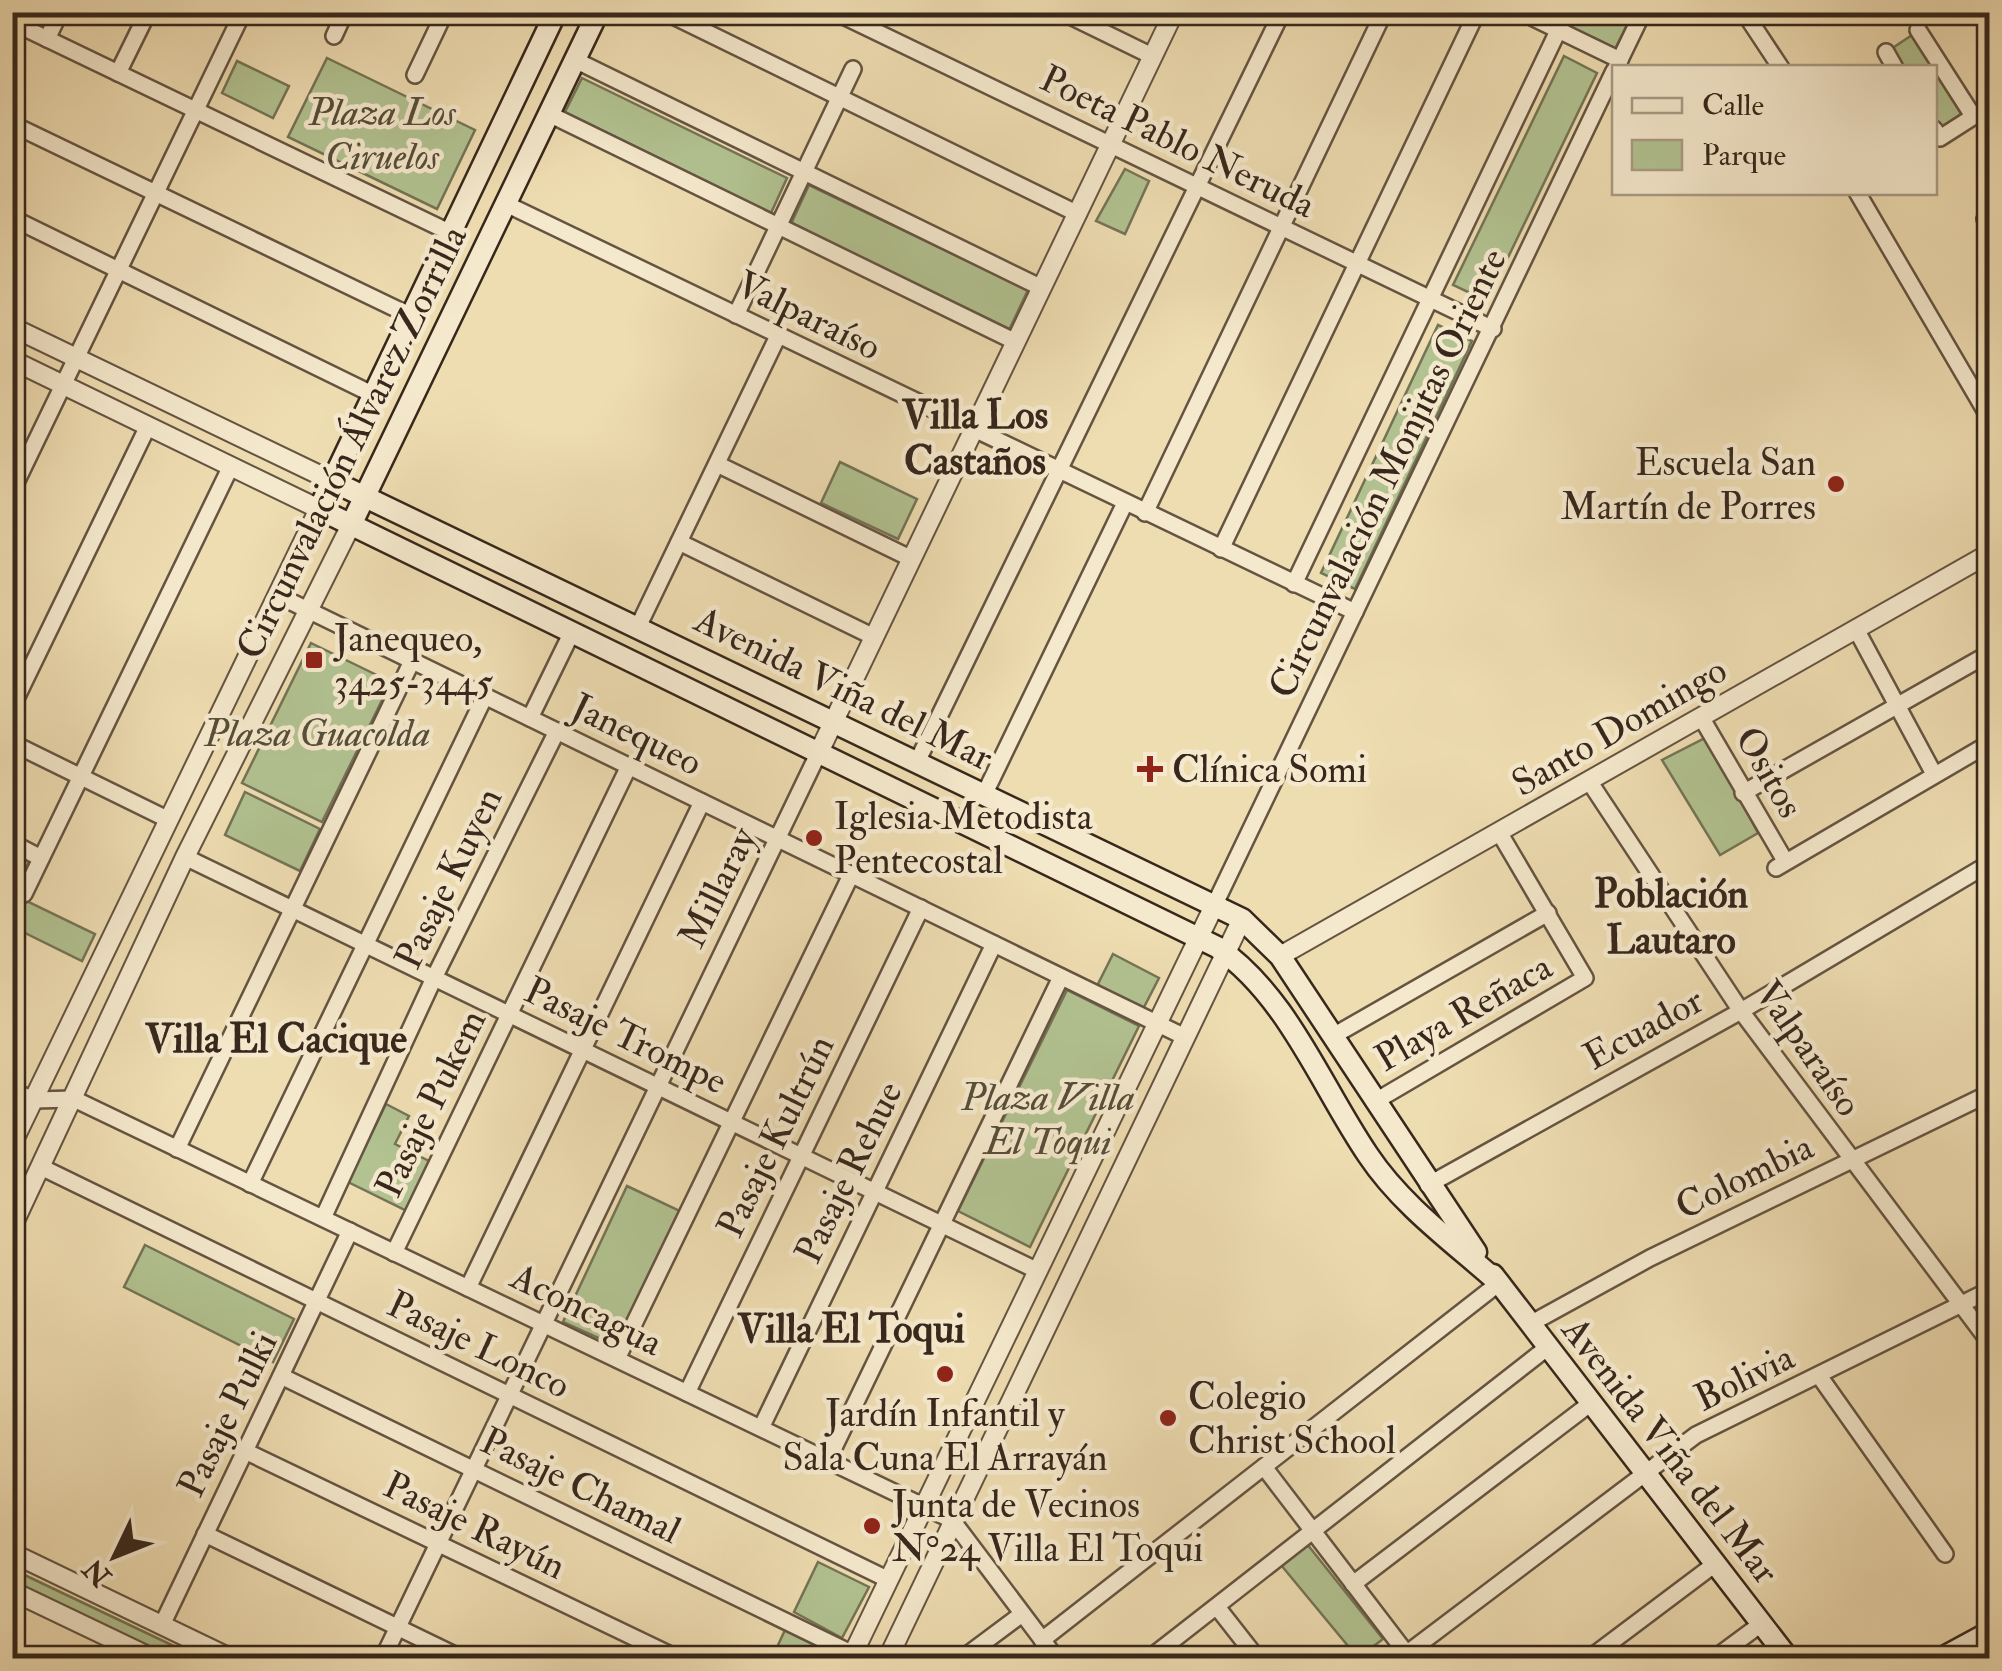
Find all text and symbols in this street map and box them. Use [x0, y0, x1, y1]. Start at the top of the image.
street label: Poeta Pablo Neruda [1032, 55, 1323, 229]
legend [1612, 65, 1937, 195]
text: Calle [1702, 87, 1764, 124]
park label: Plaza Los Ciruelos [307, 89, 456, 181]
text: Parque [1702, 137, 1786, 174]
street label: Circunvalación Álvarez Zorrilla [226, 218, 478, 667]
street label: Circunvalación Monjitas Oriente [1258, 241, 1518, 706]
street label: Valparaíso [728, 260, 889, 371]
district label: Villa Los Castaños [901, 390, 1048, 487]
place label: Escuela San Martín de Porres [1561, 439, 1816, 531]
marker: Escuela San Martín de Porres [1825, 473, 1847, 495]
street label: Avenida Viña del Mar [686, 595, 1000, 782]
place label: Janequeo, 3425-3445 [333, 615, 493, 707]
street label: Santo Domingo [1504, 646, 1735, 808]
marker: Janequeo, 3425-3445 [303, 649, 325, 671]
street label: Janequeo [563, 682, 710, 787]
park label: Plaza Guacolda [203, 710, 430, 758]
street label: Ositos [1724, 718, 1814, 827]
place label: Clínica Somi [1172, 746, 1367, 794]
marker: Clínica Somi [1137, 756, 1163, 782]
street label: Pasaje Kuyen [384, 780, 513, 977]
place label: Iglesia Metodista Pentecostal [834, 793, 1093, 885]
street label: Millaray [668, 818, 768, 956]
marker: Iglesia Metodista Pentecostal [803, 827, 825, 849]
district label: Población Lautaro [1594, 869, 1748, 966]
street label: Playa Reñaca [1366, 943, 1561, 1083]
street label: Pasaje Trompe [517, 966, 735, 1106]
street label: Valparaíso [1744, 971, 1872, 1126]
street label: Ecuador [1575, 977, 1712, 1081]
street label: Pasaje Pukem [365, 1002, 497, 1205]
district label: Villa El Cacique [144, 1014, 407, 1065]
street label: Pasaje Kultrún [706, 1027, 845, 1245]
street label: Pasaje Rehue [784, 1074, 914, 1271]
park label: Plaza Villa El Toqui [960, 1074, 1135, 1166]
street label: Colombia [1668, 1123, 1822, 1231]
street label: Aconcagua [502, 1252, 670, 1367]
street label: Pasaje Lonco [379, 1280, 578, 1410]
district label: Villa El Toqui [736, 1304, 965, 1355]
street label: Avenida Viña del Mar [1550, 1307, 1789, 1594]
street label: Pasaje Pulki [167, 1324, 289, 1505]
street label: Bolivia [1687, 1333, 1802, 1422]
marker: Jardín Infantil y Sala Cuna El Arrayán [934, 1363, 956, 1385]
place label: Colegio Christ School [1188, 1373, 1396, 1465]
place label: Jardín Infantil y Sala Cuna El Arrayán [782, 1390, 1108, 1482]
marker: Colegio Christ School [1157, 1407, 1179, 1429]
street label: Pasaje Chamal [473, 1417, 689, 1555]
street label: Pasaje Rayún [376, 1461, 573, 1591]
place label: Junta de Vecinos N°24 Villa El Toqui [891, 1481, 1203, 1573]
north arrow [65, 1506, 165, 1606]
marker: Junta de Vecinos N°24 Villa El Toqui [861, 1515, 883, 1537]
text: N [76, 1550, 120, 1594]

